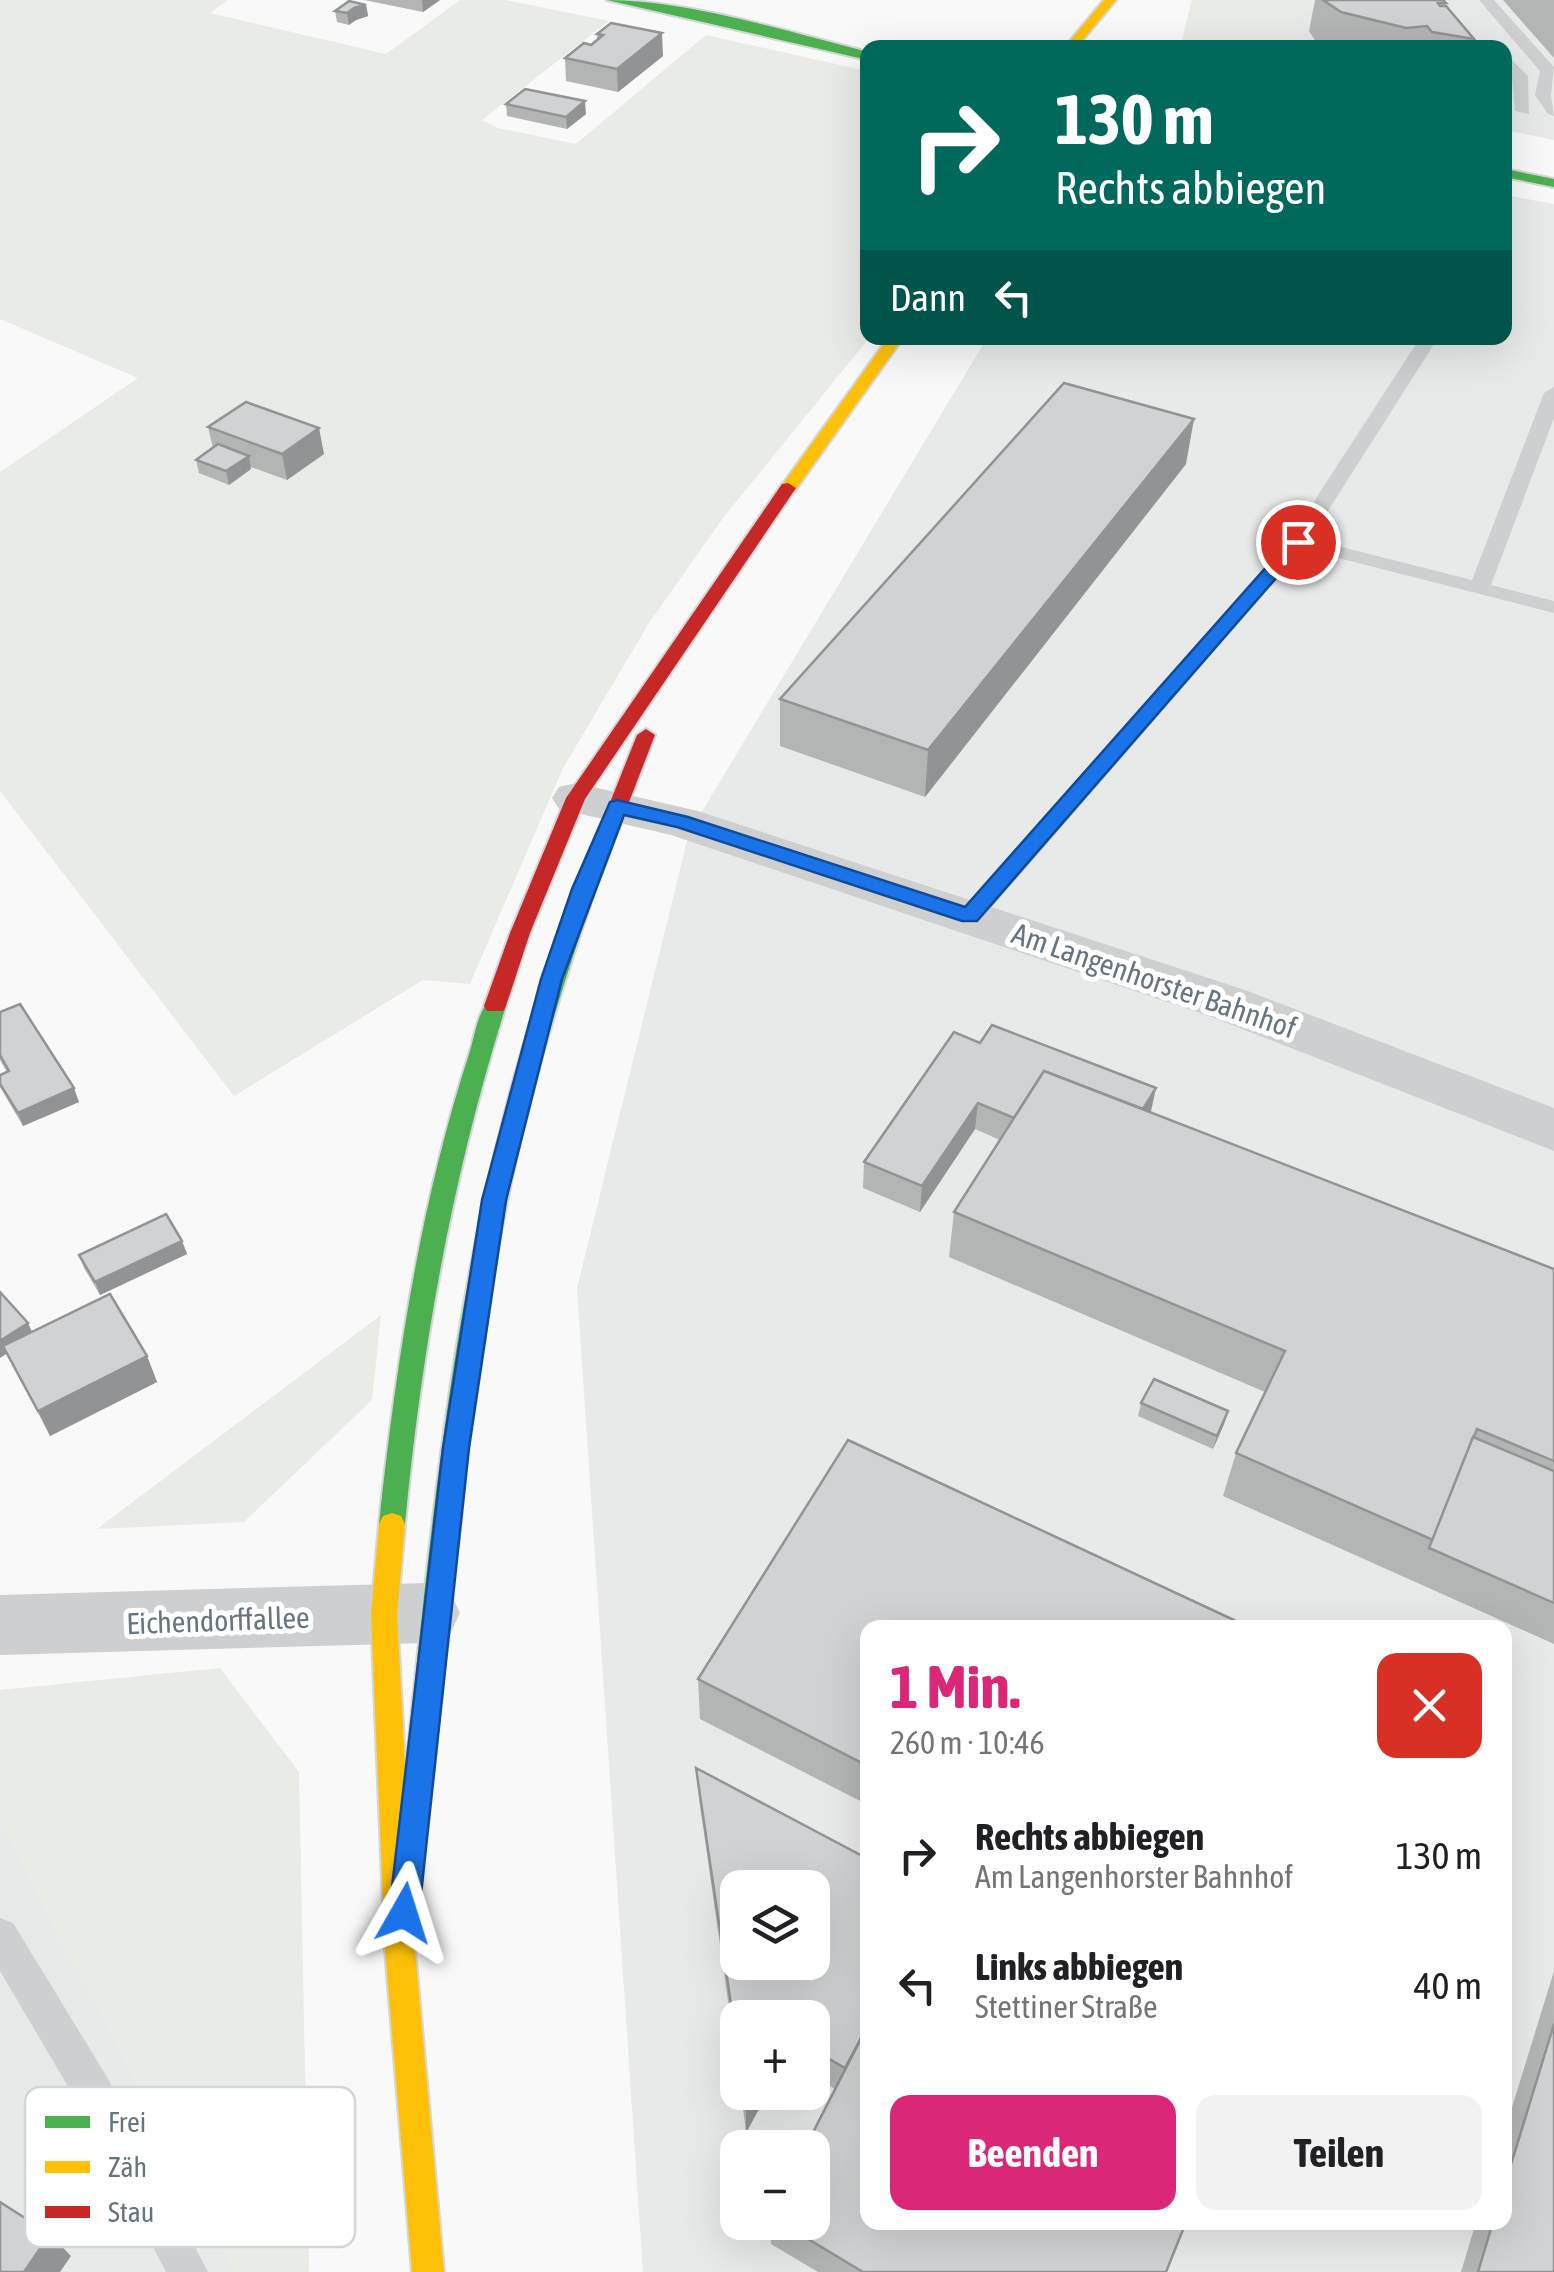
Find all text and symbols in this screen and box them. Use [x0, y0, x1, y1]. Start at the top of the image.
text: 130 m [1055, 79, 1214, 159]
icon: right [890, 80, 1020, 210]
text: Rechts abbiegen [1055, 162, 1326, 214]
icon: left [986, 270, 1041, 325]
text: Dann [890, 276, 966, 319]
pin [1256, 500, 1341, 585]
icon: arrive [1271, 515, 1326, 570]
street label: Am Langenhorster Bahnhof [1008, 915, 1301, 1045]
street label: Eichendorffallee [126, 1600, 310, 1640]
text: 1 Min. [890, 1652, 1020, 1721]
button: close [1377, 1653, 1482, 1758]
text: 260 m · 10:46 [890, 1724, 1045, 1761]
text: Rechts abbiegen [975, 1815, 1204, 1858]
icon: right [890, 1828, 945, 1883]
text: 130 m [1396, 1834, 1482, 1877]
text: Am Langenhorster Bahnhof [975, 1858, 1293, 1895]
position arrow [352, 1861, 456, 1965]
map controls [720, 1870, 830, 2240]
button: layers [720, 1870, 830, 1980]
text: Links abbiegen [975, 1945, 1183, 1988]
icon: left [890, 1958, 945, 2013]
text: 40 m [1414, 1964, 1482, 2007]
text: Stettiner Straße [975, 1988, 1157, 2025]
button: + [720, 2000, 830, 2110]
legend [25, 2087, 355, 2247]
button: Beenden [890, 2095, 1176, 2210]
button: Teilen [1196, 2095, 1482, 2210]
text: Frei [108, 2106, 146, 2138]
button: − [720, 2130, 830, 2240]
text: Zäh [108, 2151, 147, 2183]
text: Stau [108, 2196, 154, 2228]

